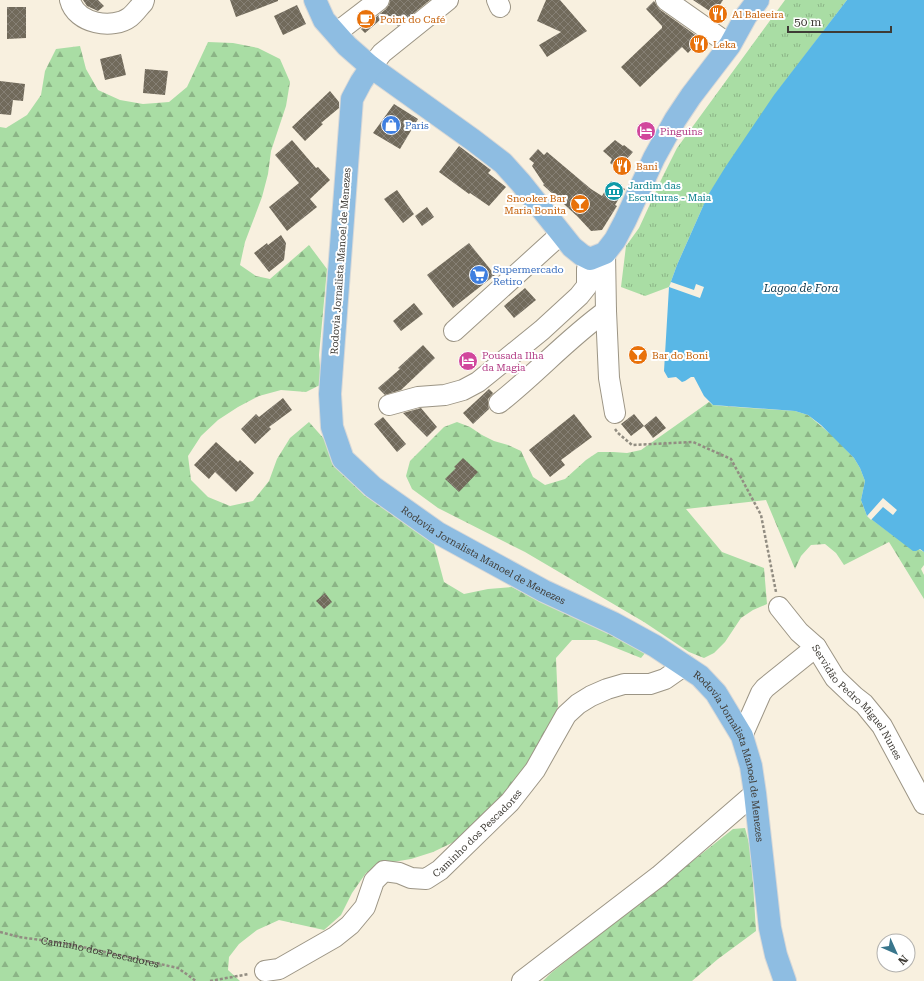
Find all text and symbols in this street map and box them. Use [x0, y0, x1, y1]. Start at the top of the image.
restaurant icon: Al Baleeira [707, 3, 729, 25]
cafe icon: Point do Café [355, 8, 377, 30]
scale bar [788, 8, 891, 34]
place label: Al Baleeira [732, 9, 784, 20]
place label: Point do Café [380, 14, 446, 25]
text: 50 m [794, 15, 821, 29]
restaurant icon: Leka [688, 33, 710, 55]
place label: Leka [713, 39, 737, 50]
shop icon: Paris [380, 114, 402, 136]
place label: Paris [405, 120, 429, 131]
hotel icon: Pinguins [635, 120, 657, 142]
place label: Pinguins [660, 126, 703, 137]
restaurant icon: Bani [611, 155, 633, 177]
place label: Bani [636, 161, 658, 172]
street label: Rodovia Jornalista Manoel de Menezes [328, 167, 353, 355]
museum icon: Jardim das Esculturas - Maia [603, 180, 625, 202]
place label: Jardim das Esculturas - Maia [628, 180, 712, 203]
place label: Snooker Bar Maria Bonita [504, 193, 567, 216]
bar icon: Snooker Bar Maria Bonita [569, 193, 591, 215]
supermarket icon: Supermercado Retiro [468, 264, 490, 286]
place label: Supermercado Retiro [493, 264, 564, 287]
water label: Lagoa de Fora [763, 282, 839, 295]
bar icon: Bar do Boni [627, 344, 649, 366]
hotel icon: Pousada Ilha da Magia [457, 350, 479, 372]
place label: Pousada Ilha da Magia [482, 350, 544, 373]
place label: Bar do Boni [652, 350, 708, 361]
street label: Rodovia Jornalista Manoel de Menezes [399, 504, 567, 606]
street label: Servidão Pedro Miguel Nunes [810, 643, 904, 762]
street label: Rodovia Jornalista Manoel de Menezes [692, 668, 765, 843]
street label: Caminho dos Pescadores [431, 787, 524, 879]
north arrow [876, 933, 916, 973]
street label: Caminho dos Pescadores [40, 935, 160, 970]
text: N [895, 952, 910, 968]

